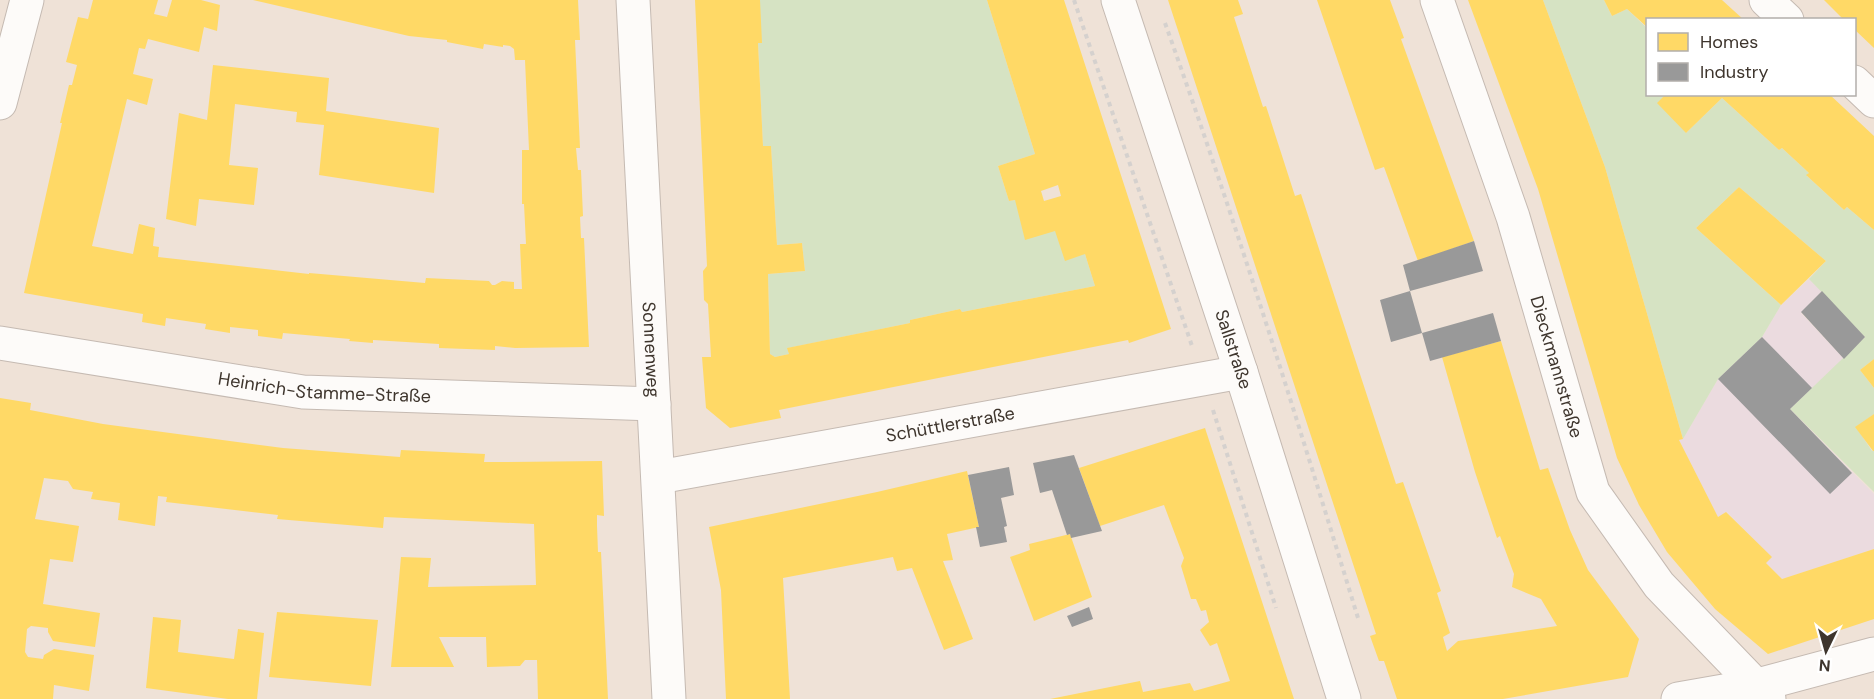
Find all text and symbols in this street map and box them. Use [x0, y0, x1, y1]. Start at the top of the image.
legend [1646, 18, 1856, 96]
text: Homes [1700, 30, 1758, 54]
text: Industry [1700, 60, 1769, 84]
street label: Dieckmannstraße [1525, 293, 1589, 441]
street label: Sonnenweg [637, 301, 665, 398]
street label: Sallstraße [1209, 307, 1258, 392]
street label: Heinrich-Stamme-Straße [216, 366, 431, 408]
street label: Schüttlerstraße [884, 401, 1017, 448]
north arrow [1796, 621, 1856, 681]
text: N [1818, 654, 1831, 676]

